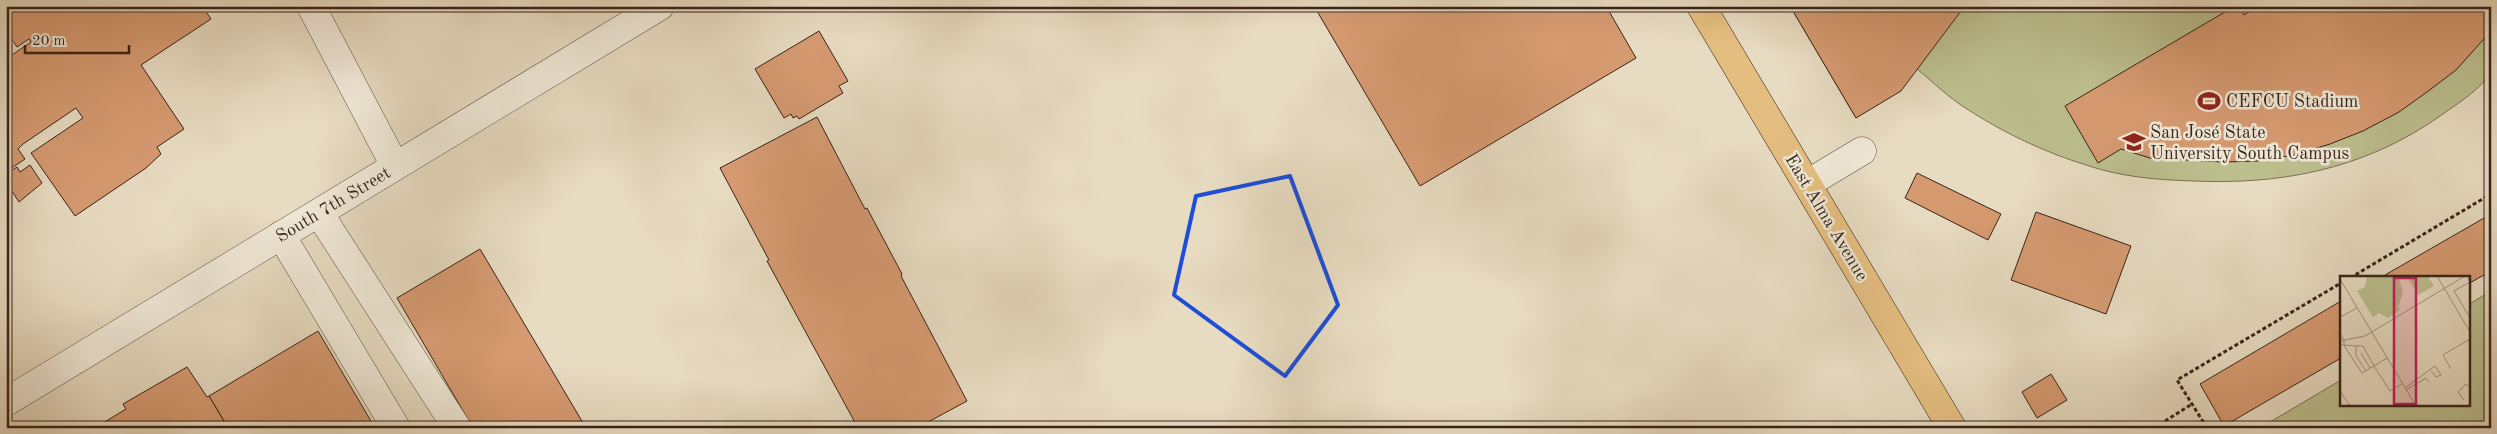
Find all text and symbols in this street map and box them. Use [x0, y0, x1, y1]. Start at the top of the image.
scale bar [25, 22, 129, 54]
text: 20 m [32, 34, 66, 49]
sports icon: CEFCU Stadium [2196, 88, 2222, 114]
place label: CEFCU Stadium [2226, 93, 2358, 111]
place label: San José State University South Campus [2150, 124, 2350, 163]
school or university icon: San José State University South Campus [2121, 129, 2147, 155]
street label: East Alma Avenue [1781, 151, 1871, 284]
street label: South 7th Street [273, 164, 394, 246]
inset map [2340, 276, 2470, 406]

